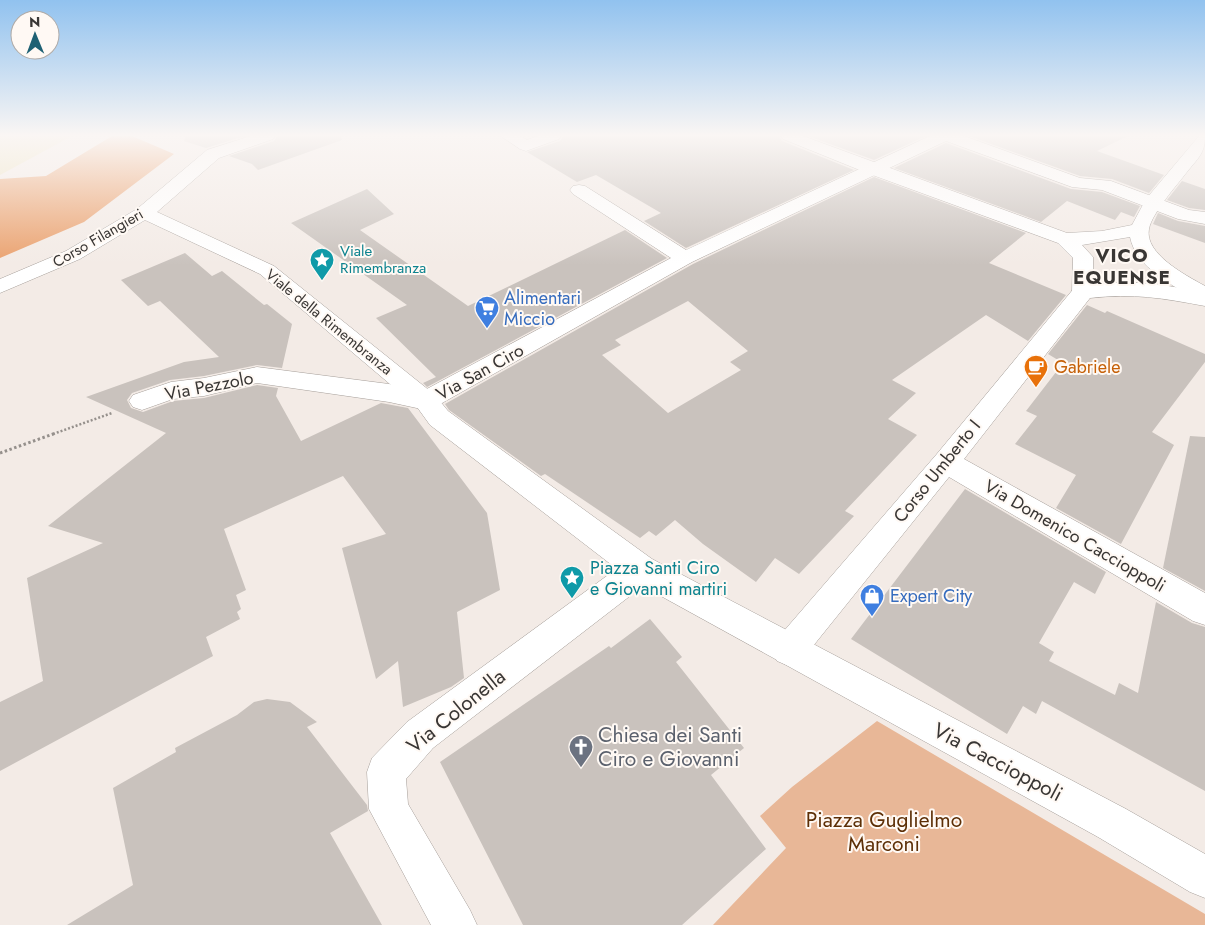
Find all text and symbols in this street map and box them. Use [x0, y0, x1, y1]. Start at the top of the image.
north arrow [10, 10, 60, 60]
text: N [29, 12, 41, 32]
street label: Corso Filangieri [49, 203, 147, 273]
place label: Viale Rimembranza [340, 240, 426, 279]
district label: VICO EQUENSE [1073, 242, 1171, 291]
place icon: Viale Rimembranza [309, 247, 335, 281]
street label: Viale della Rimembranza [261, 264, 397, 380]
place label: Alimentari Miccio [504, 285, 581, 332]
supermarket icon: Alimentari Miccio [474, 295, 500, 329]
street label: Via San Ciro [431, 337, 529, 407]
cafe icon: Gabriele [1023, 354, 1049, 388]
place label: Gabriele [1054, 354, 1120, 380]
street label: Via Pezzolo [163, 365, 256, 407]
street label: Corso Umberto I [887, 414, 987, 528]
street label: Via Domenico Caccioppoli [979, 473, 1171, 599]
place label: Piazza Santi Ciro e Giovanni martiri [590, 555, 727, 602]
place icon: Piazza Santi Ciro e Giovanni martiri [559, 565, 585, 599]
shop icon: Expert City [859, 583, 885, 617]
place label: Expert City [890, 583, 972, 609]
street label: Via Colonella [400, 662, 512, 760]
street label: Via Caccioppoli [928, 715, 1068, 809]
place label: Chiesa dei Santi Ciro e Giovanni [598, 720, 742, 774]
church icon: Chiesa dei Santi Ciro e Giovanni [568, 734, 594, 768]
park label: Piazza Guglielmo Marconi [806, 805, 962, 859]

